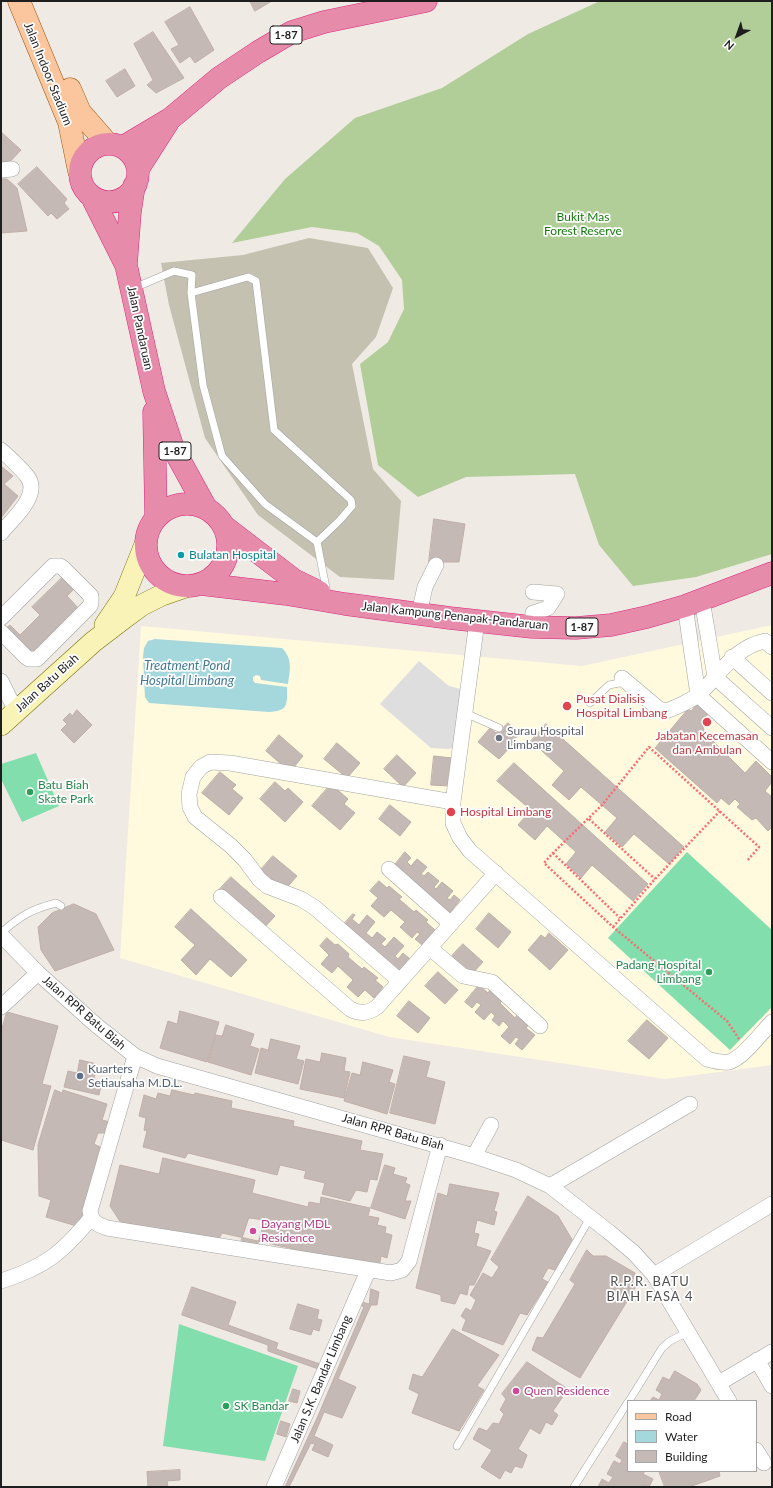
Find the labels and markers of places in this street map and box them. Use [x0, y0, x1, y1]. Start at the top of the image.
place label: Bulatan Hospital [189, 548, 276, 562]
marker: Bulatan Hospital [176, 550, 186, 560]
place label: Pusat Dialisis Hospital Limbang [576, 692, 667, 720]
marker: Pusat Dialisis Hospital Limbang [561, 700, 573, 712]
marker: Jabatan Kecemasan dan Ambulan [701, 716, 713, 728]
place label: Surau Hospital Limbang [507, 724, 584, 752]
place label: Jabatan Kecemasan dan Ambulan [656, 729, 758, 757]
marker: Surau Hospital Limbang [494, 733, 504, 743]
place label: Batu Biah Skate Park [38, 778, 94, 806]
marker: Batu Biah Skate Park [25, 787, 35, 797]
place label: Hospital Limbang [460, 805, 551, 819]
marker: Hospital Limbang [445, 806, 457, 818]
place label: Padang Hospital Limbang [616, 958, 701, 986]
marker: Padang Hospital Limbang [704, 967, 714, 977]
place label: Kuarters Setiausaha M.D.L. [88, 1062, 182, 1090]
marker: Kuarters Setiausaha M.D.L. [75, 1071, 85, 1081]
place label: Dayang MDL Residence [261, 1217, 330, 1245]
marker: Dayang MDL Residence [248, 1226, 258, 1236]
place label: Quen Residence [524, 1384, 610, 1398]
marker: Quen Residence [511, 1386, 521, 1396]
place label: SK Bandar [234, 1399, 289, 1413]
marker: SK Bandar [221, 1401, 231, 1411]

